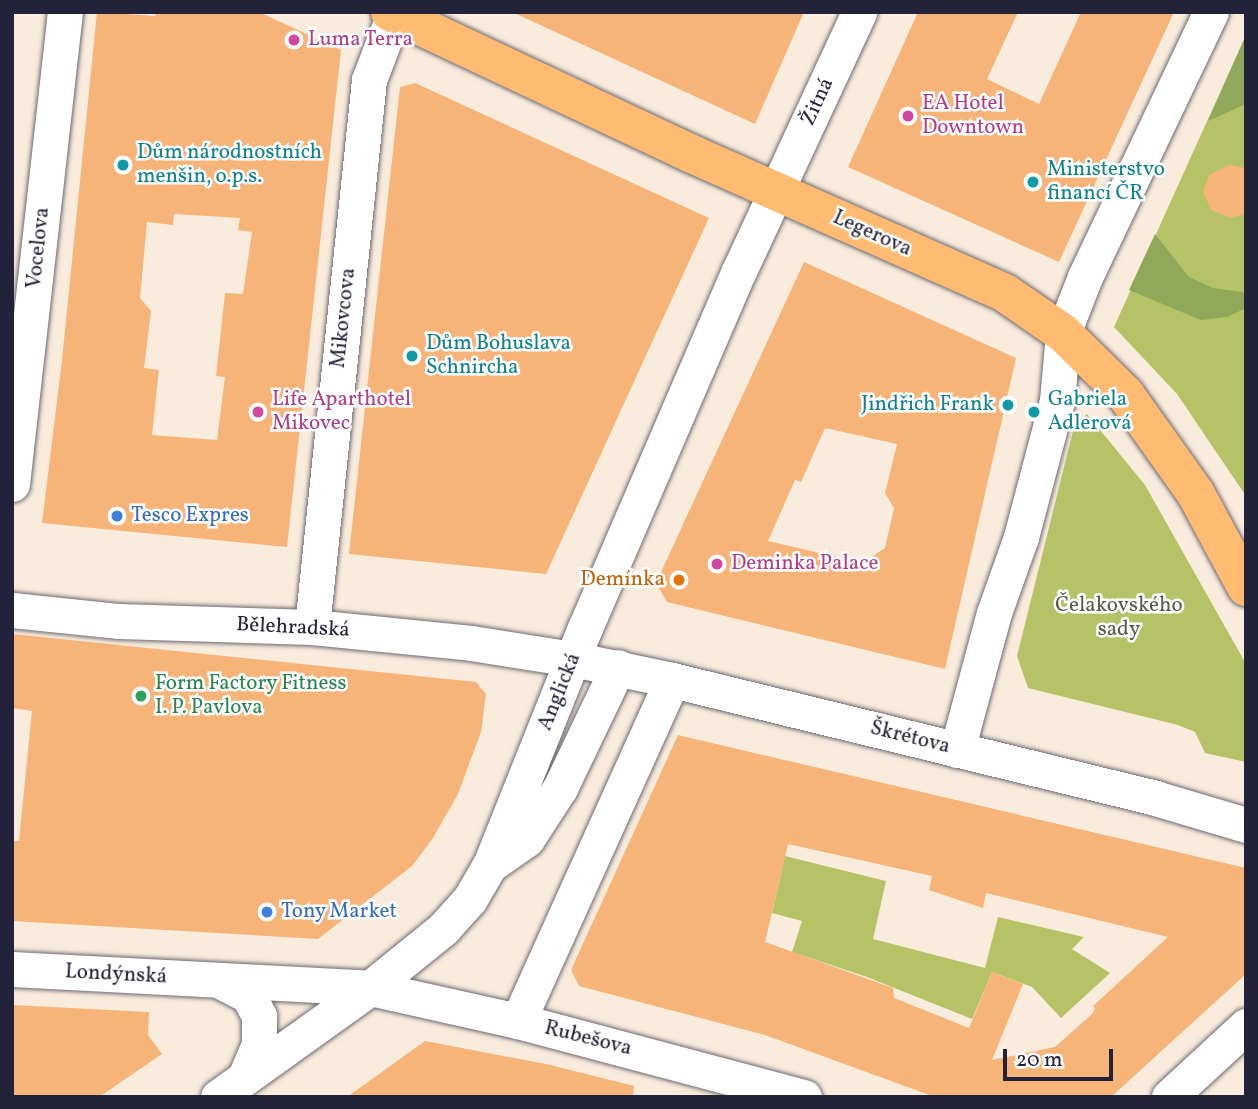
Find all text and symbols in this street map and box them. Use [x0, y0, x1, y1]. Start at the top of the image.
place label: Luma Terra [308, 27, 414, 53]
marker: Luma Terra [286, 32, 302, 48]
street label: Žitná [796, 74, 840, 130]
place label: EA Hotel Downtown [922, 91, 1024, 141]
marker: EA Hotel Downtown [900, 108, 916, 124]
place label: Dům národnostních menšin, o.p.s. [137, 140, 322, 190]
marker: Dům národnostních menšin, o.p.s. [115, 157, 131, 173]
place label: Ministerstvo financí ČR [1047, 157, 1165, 207]
marker: Ministerstvo financí ČR [1025, 174, 1041, 190]
street label: Legerova [829, 205, 915, 263]
street label: Vocelova [22, 206, 56, 290]
street label: Mikovcova [326, 267, 362, 369]
place label: Dům Bohuslava Schnircha [426, 331, 571, 381]
marker: Dům Bohuslava Schnircha [404, 348, 420, 364]
place label: Life Aparthotel Mikovec [272, 387, 411, 437]
place label: Gabriela Adlerová [1048, 387, 1132, 437]
place label: Jindřich Frank [861, 392, 994, 418]
marker: Jindřich Frank [1000, 397, 1016, 413]
marker: Life Aparthotel Mikovec [250, 404, 266, 420]
marker: Gabriela Adlerová [1026, 404, 1042, 420]
place label: Tesco Expres [131, 503, 249, 529]
marker: Tesco Expres [109, 508, 125, 524]
place label: Deminka Palace [731, 551, 879, 577]
marker: Deminka Palace [709, 556, 725, 572]
place label: Demínka [580, 567, 665, 593]
marker: Demínka [671, 572, 687, 588]
park label: Čelakovského sady [1055, 593, 1183, 643]
street label: Bělehradská [236, 612, 350, 644]
street label: Anglická [533, 650, 587, 734]
place label: Form Factory Fitness I. P. Pavlova [155, 671, 347, 721]
marker: Form Factory Fitness I. P. Pavlova [133, 688, 149, 704]
street label: Škrétova [867, 716, 953, 760]
place label: Tony Market [281, 899, 398, 925]
marker: Tony Market [259, 904, 275, 920]
street label: Londýnská [64, 960, 168, 990]
street label: Rubešova [542, 1016, 634, 1062]
scale bar [1006, 1036, 1116, 1080]
text: 20 m [1016, 1046, 1062, 1075]

